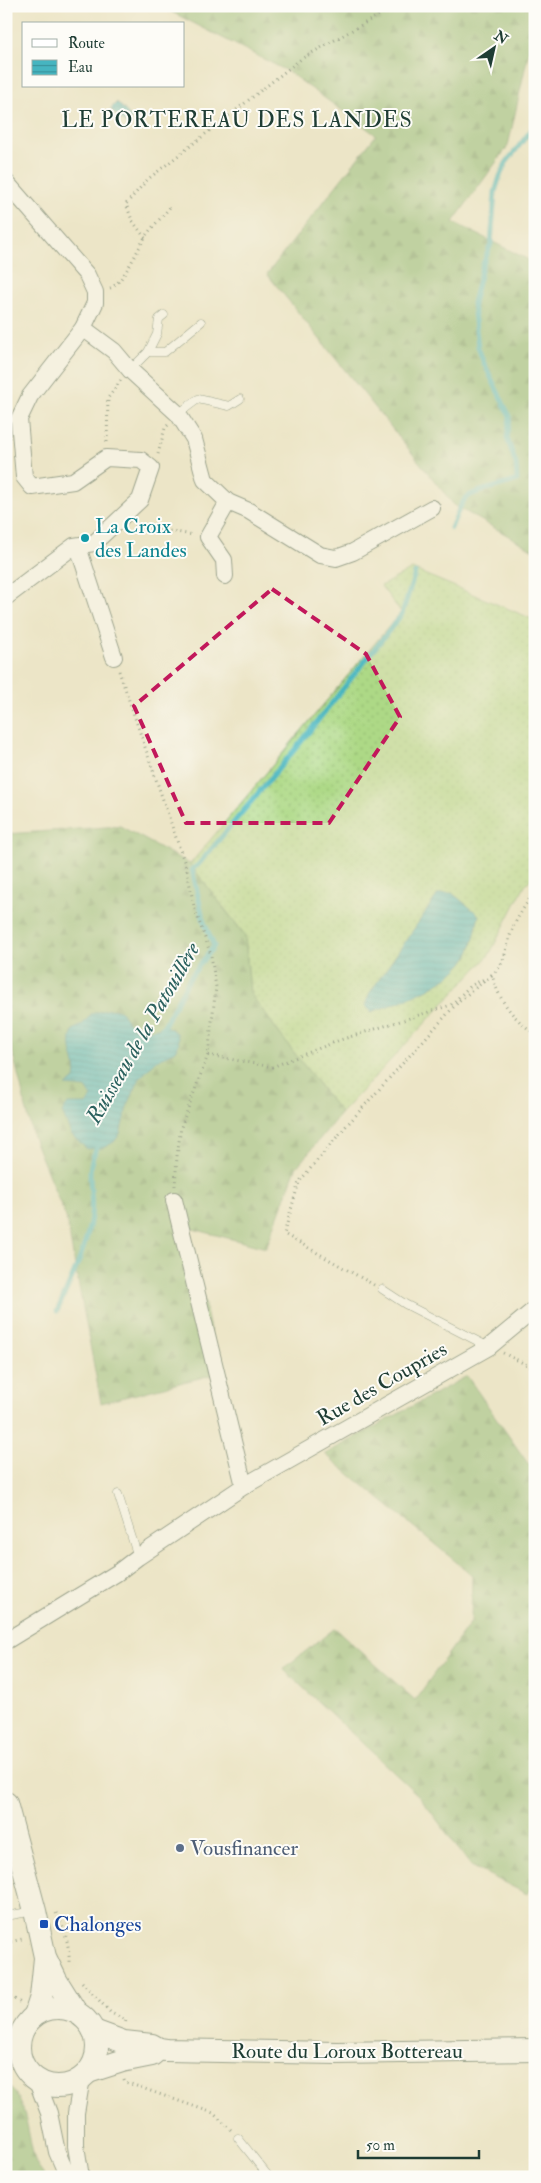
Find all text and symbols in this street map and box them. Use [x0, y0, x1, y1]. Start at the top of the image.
legend [22, 22, 185, 88]
north arrow [468, 22, 518, 72]
text: N [490, 27, 511, 48]
text: Route [68, 34, 105, 53]
text: Eau [68, 58, 93, 77]
district label: LE PORTEREAU DES LANDES [61, 106, 413, 134]
place label: La Croix des Landes [95, 513, 187, 564]
marker: La Croix des Landes [79, 532, 91, 544]
water label: Ruisseau de la Patouillère [79, 937, 207, 1130]
street label: Rue des Coupries [312, 1336, 452, 1432]
place label: Vousfinancer [190, 1835, 298, 1862]
marker: Vousfinancer [174, 1842, 186, 1854]
place label: Chalonges [54, 1911, 142, 1938]
marker: Chalonges [38, 1918, 50, 1930]
street label: Route du Loroux Bottereau [231, 2038, 463, 2065]
scale bar [358, 2128, 480, 2160]
text: 50 m [366, 2136, 395, 2155]

